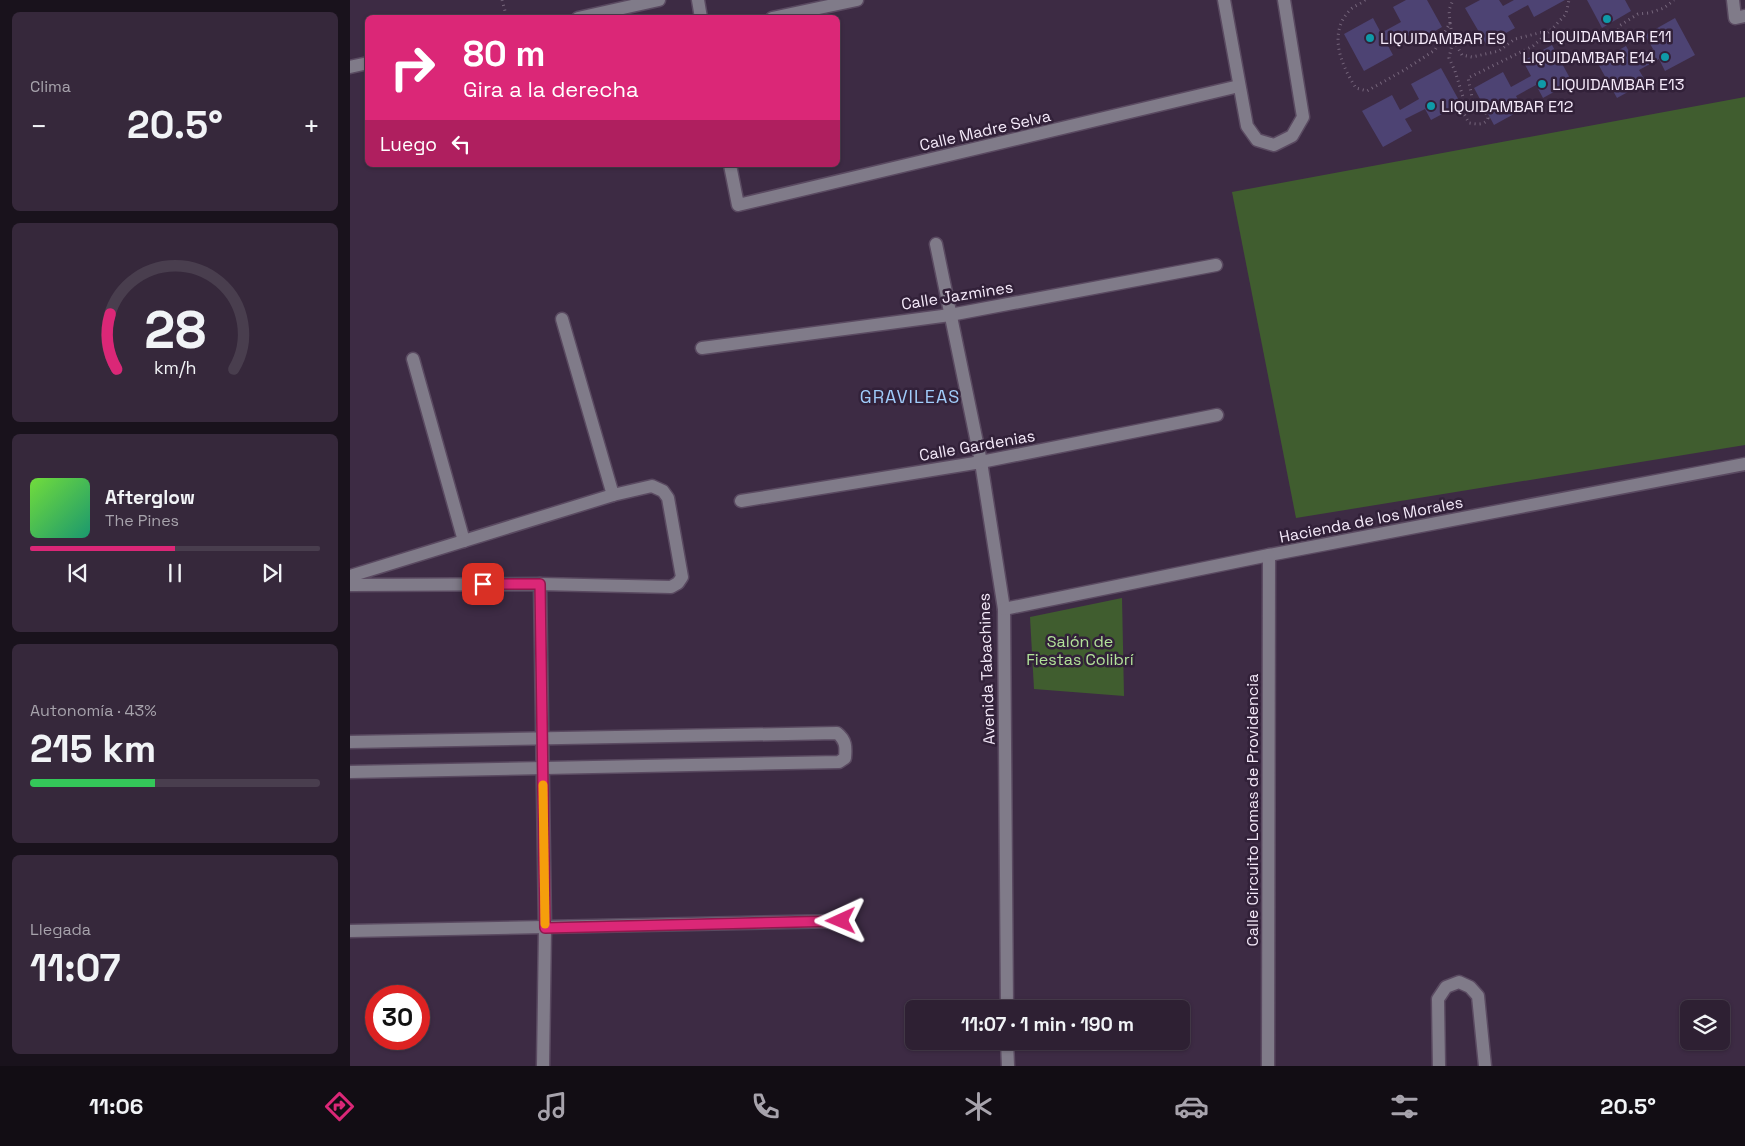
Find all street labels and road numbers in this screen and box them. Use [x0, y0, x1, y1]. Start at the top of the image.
street label: Calle Madre Selva [917, 105, 1053, 156]
street label: Calle Jazmines [900, 276, 1014, 315]
street label: Calle Gardenias [917, 425, 1037, 466]
street label: Hacienda de los Morales [1277, 491, 1465, 548]
street label: Avenida Tabachines [973, 593, 1000, 745]
street label: Calle Circuito Lomas de Providencia [1242, 674, 1263, 946]

